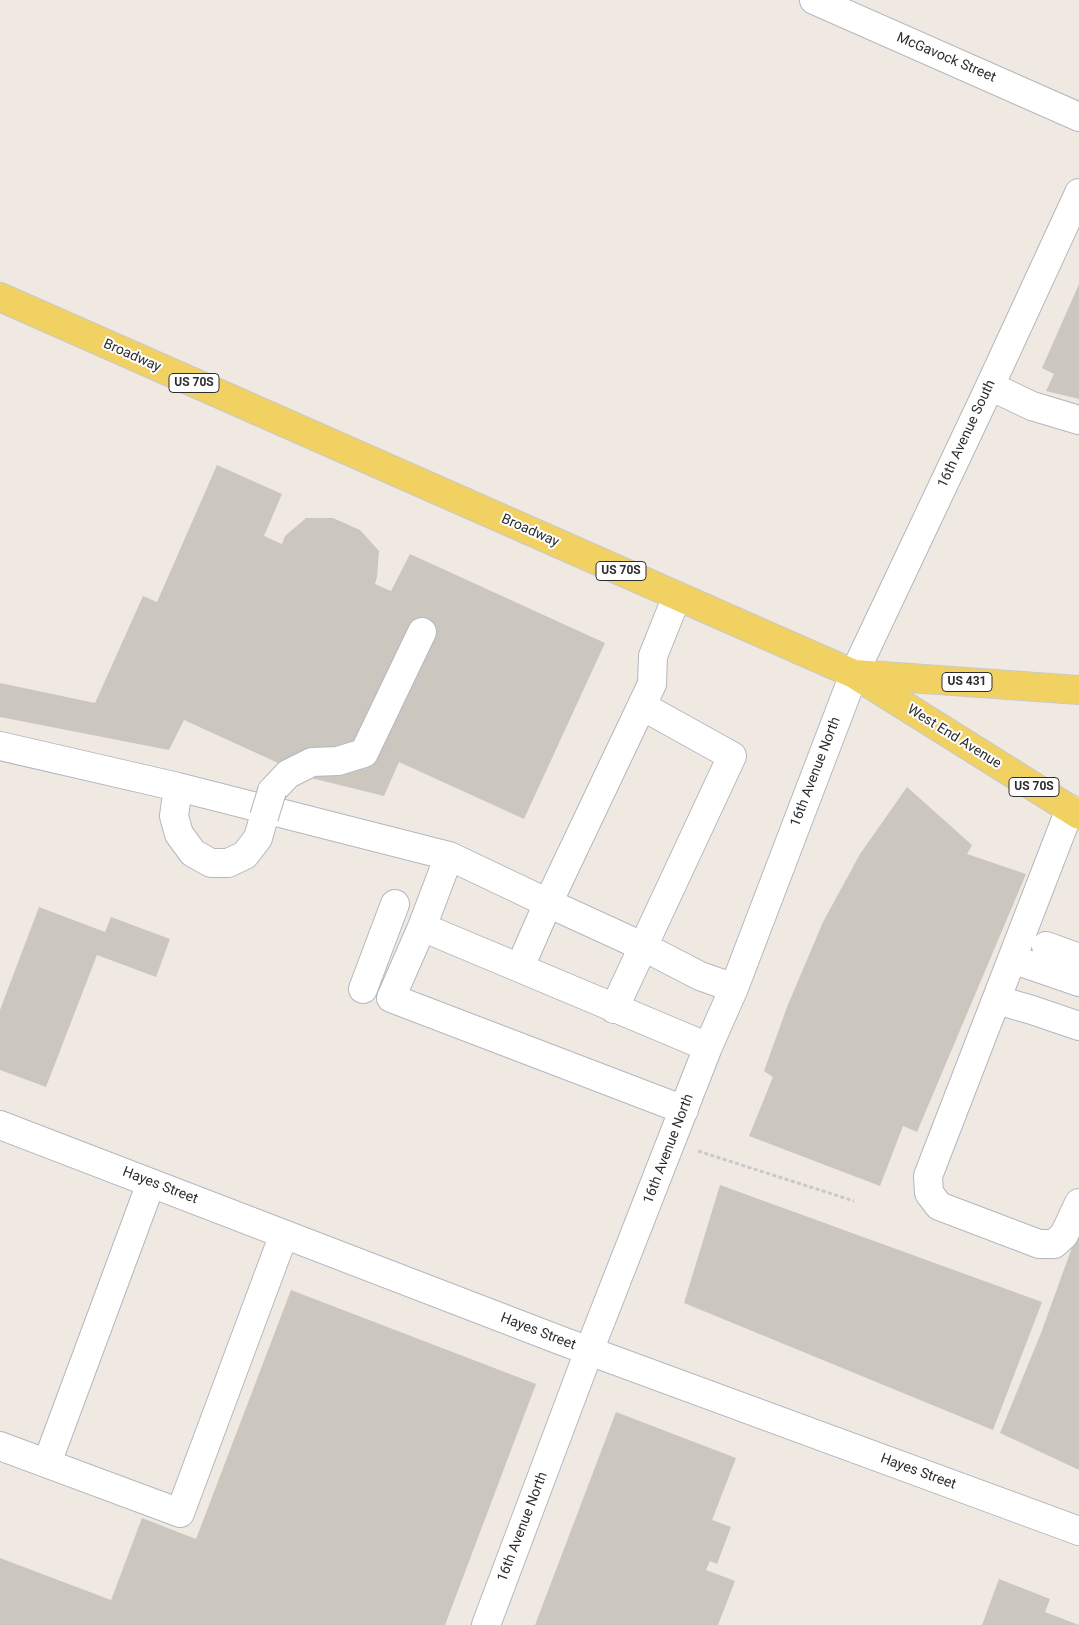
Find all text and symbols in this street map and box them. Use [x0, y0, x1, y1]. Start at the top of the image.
street label: McGavock Street [894, 30, 998, 86]
street label: Broadway [100, 336, 164, 376]
road number: US 70S [169, 373, 219, 392]
street label: 16th Avenue South [935, 377, 999, 491]
street label: Broadway [498, 511, 562, 551]
road number: US 70S [596, 562, 646, 580]
road number: US 431 [942, 672, 992, 692]
street label: West End Avenue [904, 701, 1004, 773]
street label: 16th Avenue North [787, 715, 845, 829]
road number: US 70S [1009, 778, 1059, 796]
street label: 16th Avenue North [640, 1092, 698, 1206]
street label: Hayes Street [120, 1164, 200, 1208]
street label: Hayes Street [498, 1310, 578, 1354]
street label: Hayes Street [878, 1451, 958, 1493]
street label: 16th Avenue North [494, 1470, 552, 1584]

